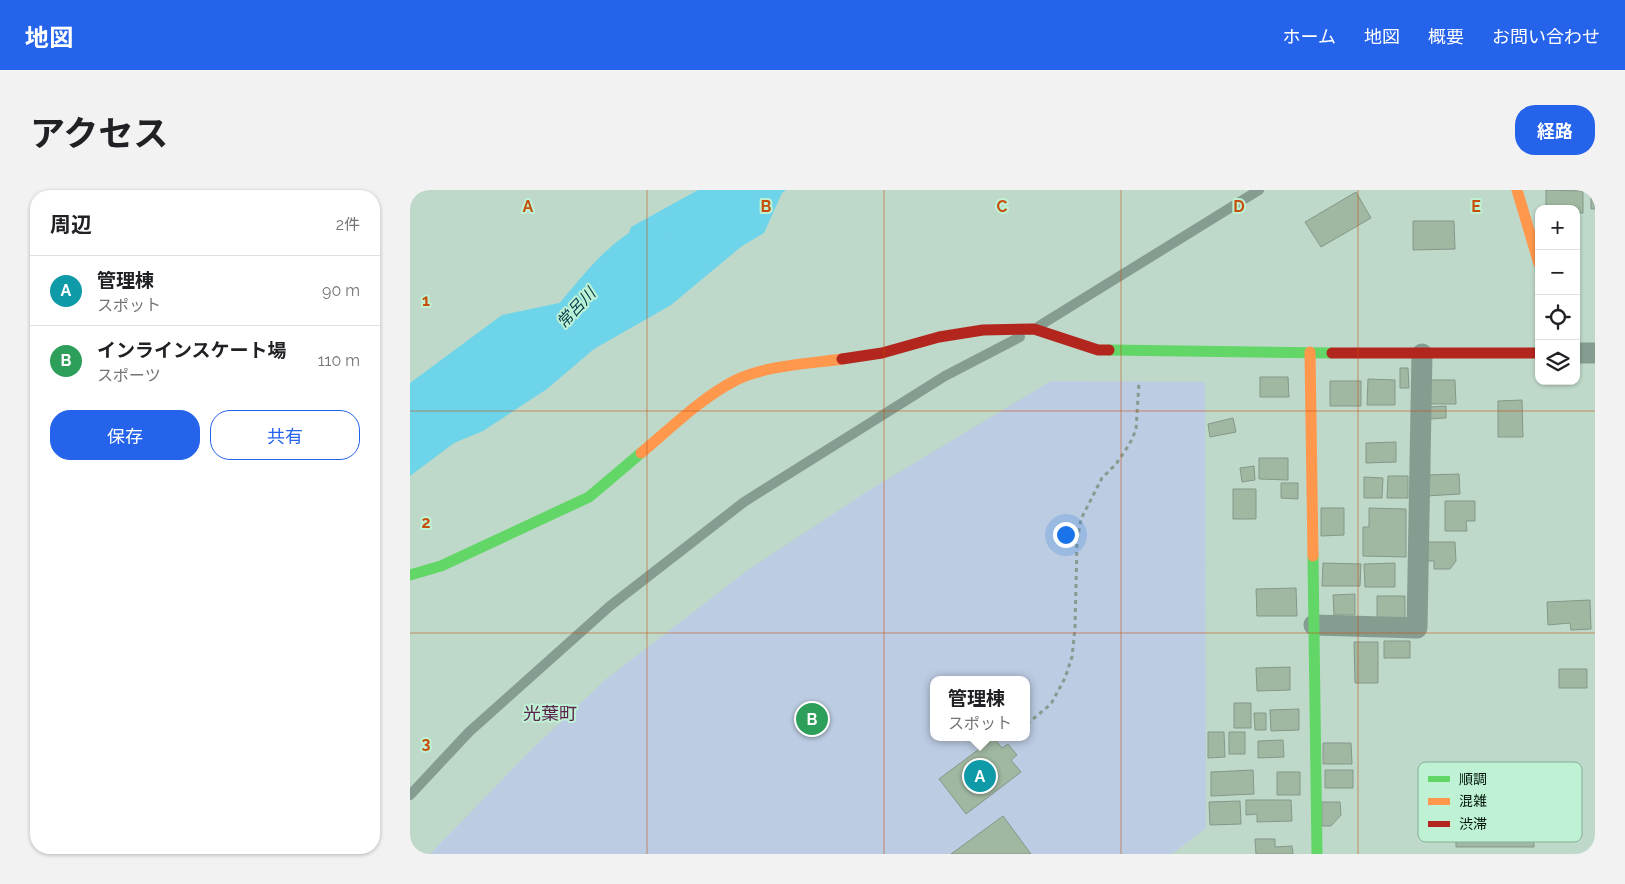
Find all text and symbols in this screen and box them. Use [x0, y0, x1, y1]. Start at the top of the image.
text: 地図 [25, 23, 73, 52]
text: ホーム [1283, 26, 1336, 47]
text: 地図 [1364, 26, 1400, 47]
text: 概要 [1428, 26, 1464, 47]
text: お問い合わせ [1492, 26, 1600, 47]
button: 経路 [1515, 105, 1595, 155]
text: アクセス [30, 113, 168, 154]
text: A [523, 197, 534, 216]
text: B [761, 197, 772, 216]
text: C [997, 197, 1008, 216]
text: D [1233, 197, 1245, 216]
text: E [1471, 197, 1481, 216]
map controls [1535, 205, 1580, 385]
button: + [1535, 205, 1580, 250]
text: 周辺 [50, 212, 92, 237]
text: 2件 [336, 215, 360, 234]
button: − [1535, 250, 1580, 295]
text: 管理棟 [97, 269, 154, 291]
text: A [61, 281, 71, 300]
text: 90 m [322, 281, 360, 300]
water label: 常呂川 [553, 283, 601, 332]
text: 1 [422, 291, 430, 310]
button: locate [1535, 295, 1580, 340]
text: スポット [97, 296, 161, 315]
text: インラインスケート場 [97, 339, 287, 361]
button: layers [1535, 340, 1580, 385]
text: B [61, 351, 71, 370]
text: 110 m [318, 351, 360, 370]
text: スポーツ [97, 366, 161, 385]
button: 保存 [50, 410, 200, 460]
button: 共有 [210, 410, 360, 460]
text: 2 [421, 513, 431, 532]
your location [1053, 522, 1079, 548]
popup [930, 676, 1030, 741]
text: 管理棟 [948, 687, 1005, 709]
pin: B [796, 700, 828, 738]
district label: 光葉町 [523, 703, 577, 724]
text: スポット [948, 714, 1012, 733]
text: 3 [422, 734, 431, 753]
pin: A [964, 757, 996, 795]
legend [1418, 762, 1582, 842]
text: 順調 [1459, 771, 1487, 787]
text: 混雑 [1459, 793, 1487, 809]
text: 渋滞 [1459, 816, 1487, 832]

